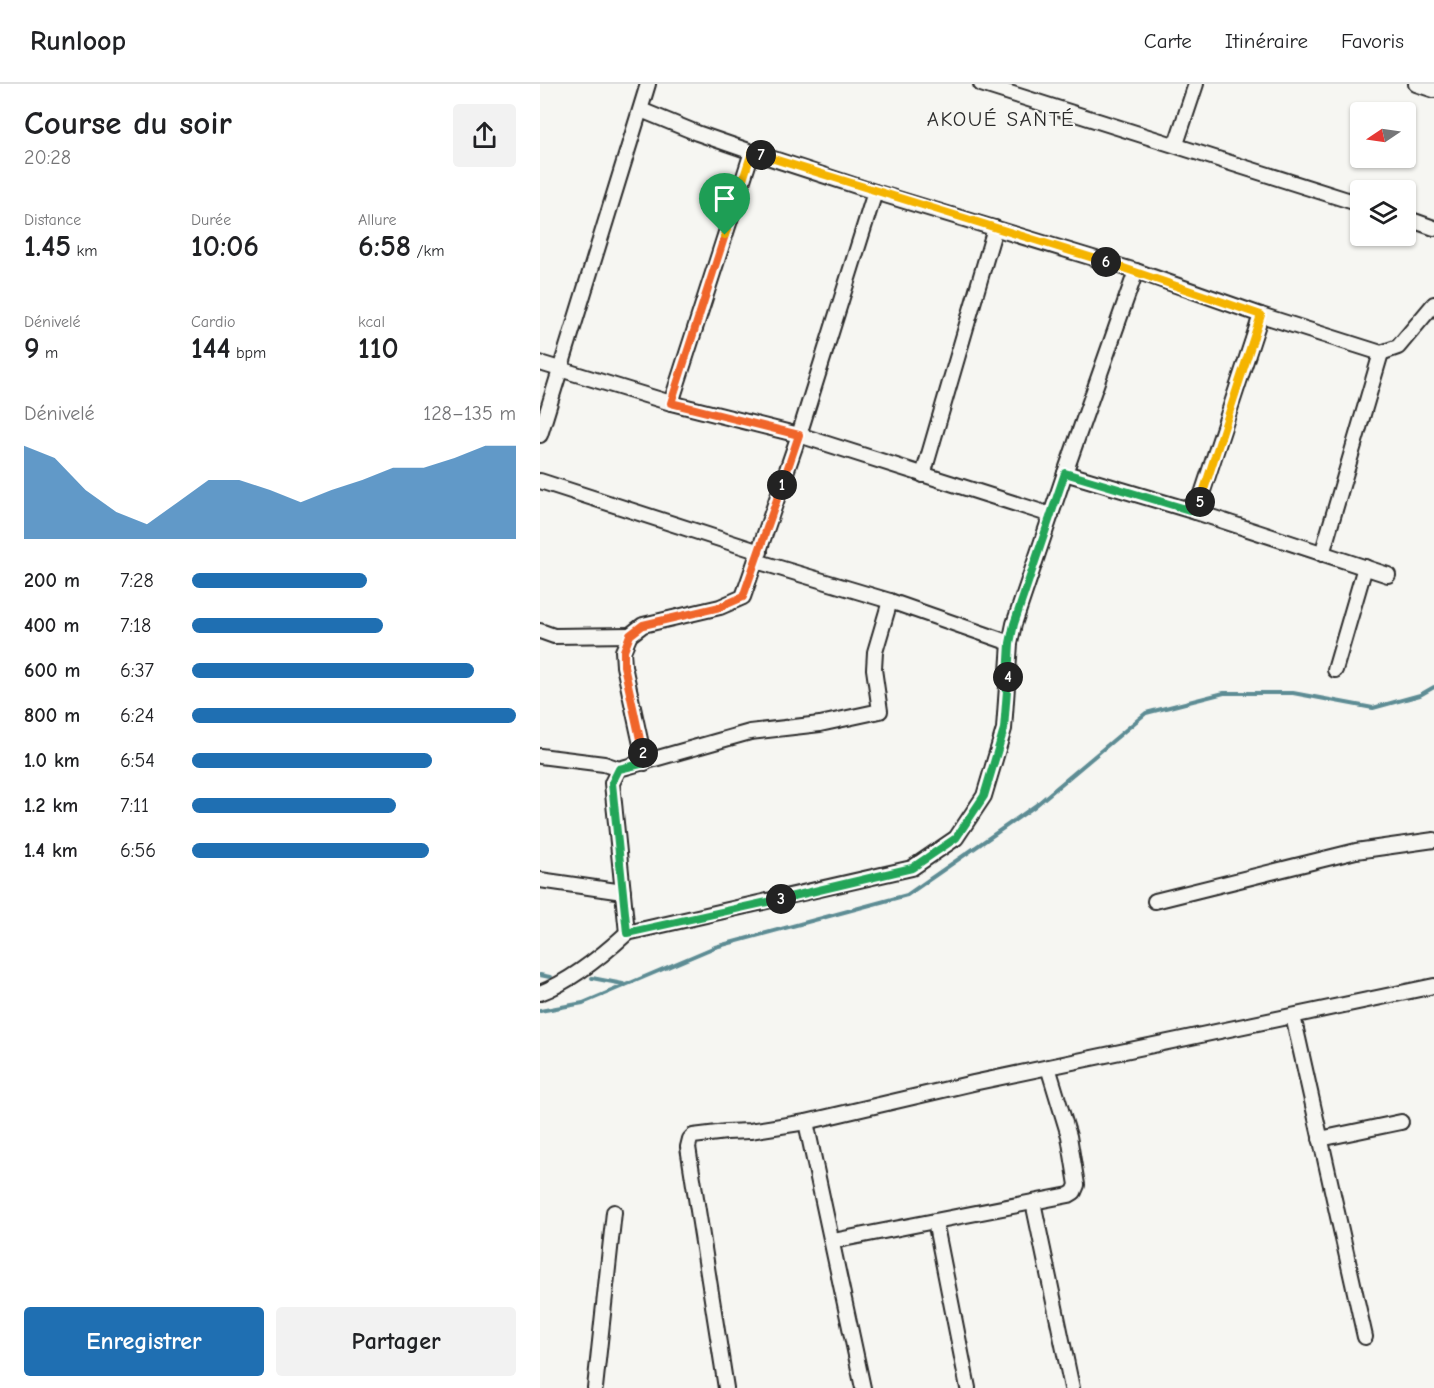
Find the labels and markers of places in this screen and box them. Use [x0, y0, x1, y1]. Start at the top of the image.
pin: 7 [746, 140, 776, 170]
pin [699, 173, 750, 235]
pin: 6 [1091, 247, 1121, 277]
pin: 1 [767, 470, 797, 500]
pin: 5 [1185, 487, 1215, 517]
pin: 4 [993, 662, 1023, 692]
pin: 2 [628, 738, 658, 768]
pin: 3 [766, 884, 796, 914]

